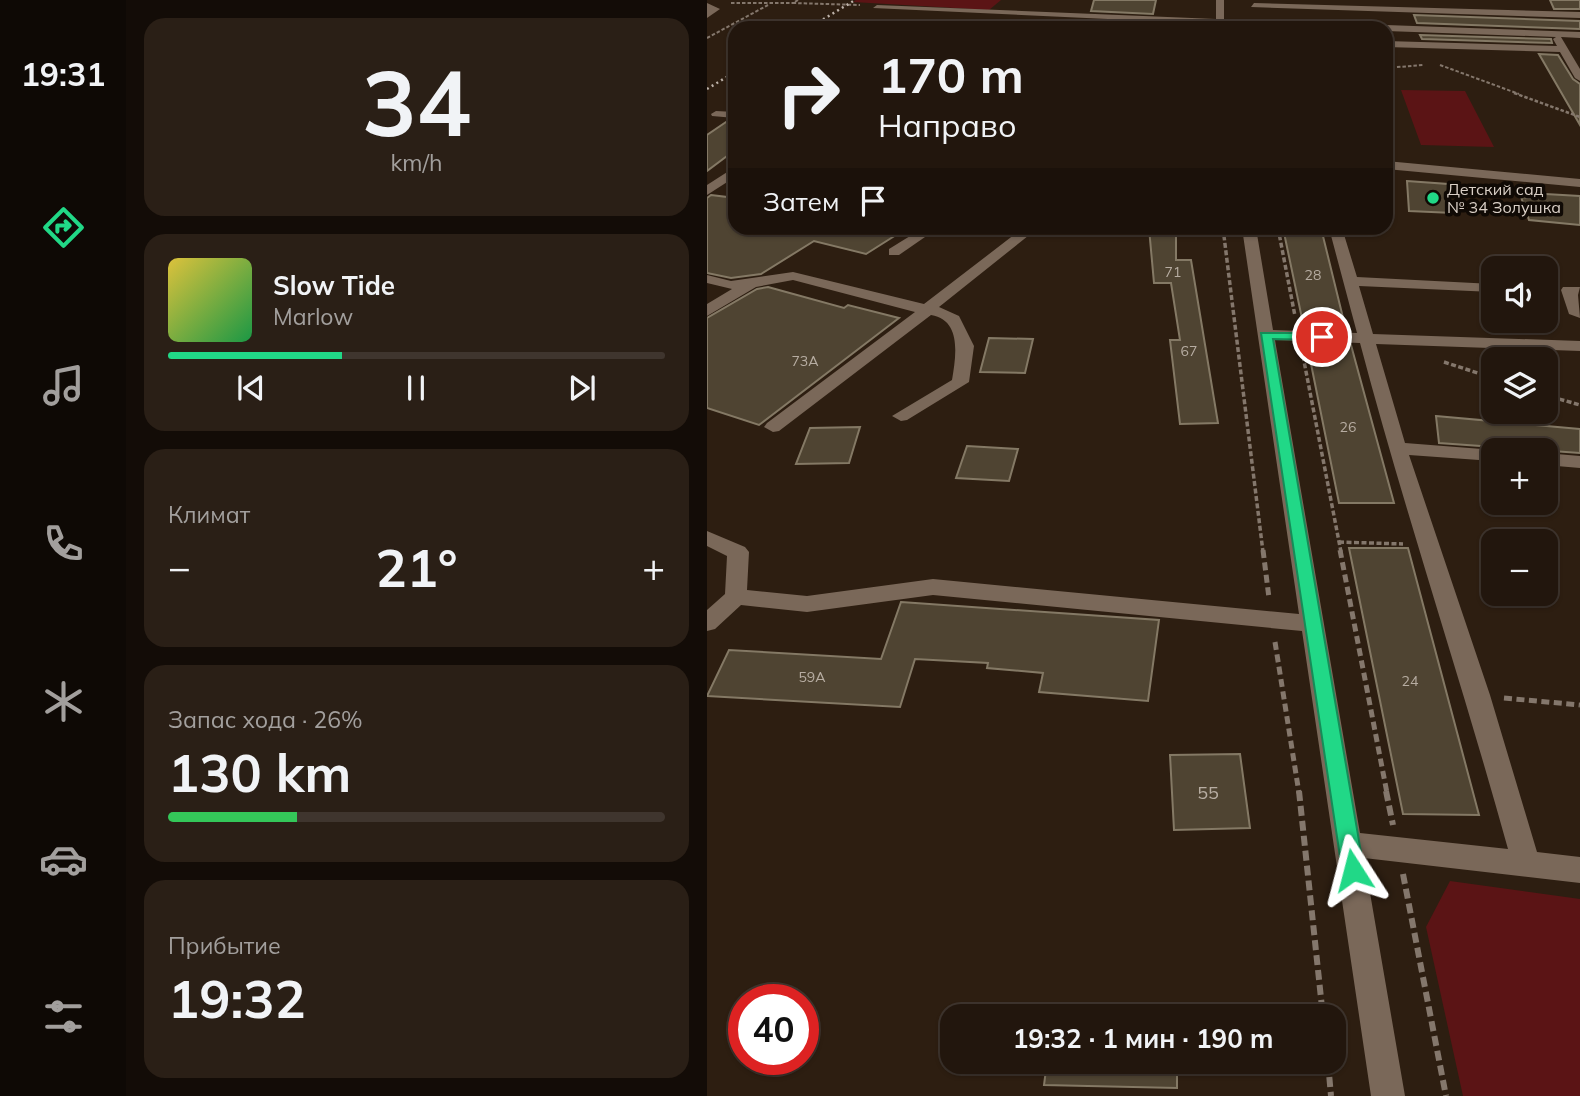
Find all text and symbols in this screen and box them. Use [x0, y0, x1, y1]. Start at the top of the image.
text: 170 m [878, 44, 1024, 105]
text: 34 [362, 45, 471, 159]
icon: right [763, 49, 854, 140]
text: 19:31 [21, 54, 105, 94]
text: Направо [878, 105, 1017, 145]
text: km/h [390, 148, 443, 177]
place label: Детский сад № 34 Золушка [1447, 179, 1561, 217]
icon: arrive [854, 182, 892, 220]
text: Затем [763, 185, 840, 218]
marker: Детский сад № 34 Золушка [1425, 190, 1441, 206]
icon: directions [39, 203, 88, 252]
map controls [1481, 256, 1558, 606]
button: sound [1481, 256, 1558, 333]
house number: 71 [1165, 263, 1181, 281]
house number: 28 [1305, 266, 1321, 284]
text: Slow Tide [273, 269, 395, 302]
text: Marlow [273, 302, 353, 331]
pin [1292, 307, 1352, 367]
icon: arrive [1303, 318, 1341, 356]
house number: 67 [1181, 342, 1197, 360]
button: layers [1481, 347, 1558, 424]
house number: 73А [791, 352, 819, 370]
icon: music [39, 361, 88, 410]
icon: previous [232, 369, 270, 407]
icon: pause [397, 369, 435, 407]
icon: next [563, 369, 601, 407]
house number: 26 [1340, 418, 1356, 436]
button: + [1481, 438, 1558, 515]
text: Климат [168, 500, 250, 529]
icon: phone [39, 519, 88, 568]
button: − [1481, 529, 1558, 606]
text: 21° [375, 535, 458, 600]
text: − [168, 543, 191, 591]
text: + [642, 543, 665, 591]
house number: 59А [798, 668, 826, 686]
house number: 24 [1402, 672, 1419, 690]
icon: climate [39, 677, 88, 726]
text: Запас хода · 26% [168, 705, 363, 734]
text: 130 km [168, 740, 351, 805]
house number: 55 [1197, 781, 1219, 804]
position arrow [1316, 833, 1390, 907]
icon: car [39, 835, 88, 884]
text: Прибытие [168, 931, 281, 960]
text: 19:32 [168, 966, 306, 1031]
speed limit sign: 40 [728, 984, 819, 1075]
icon: filters [39, 992, 88, 1041]
text: 19:32 · 1 мин · 190 m [1013, 1022, 1273, 1055]

